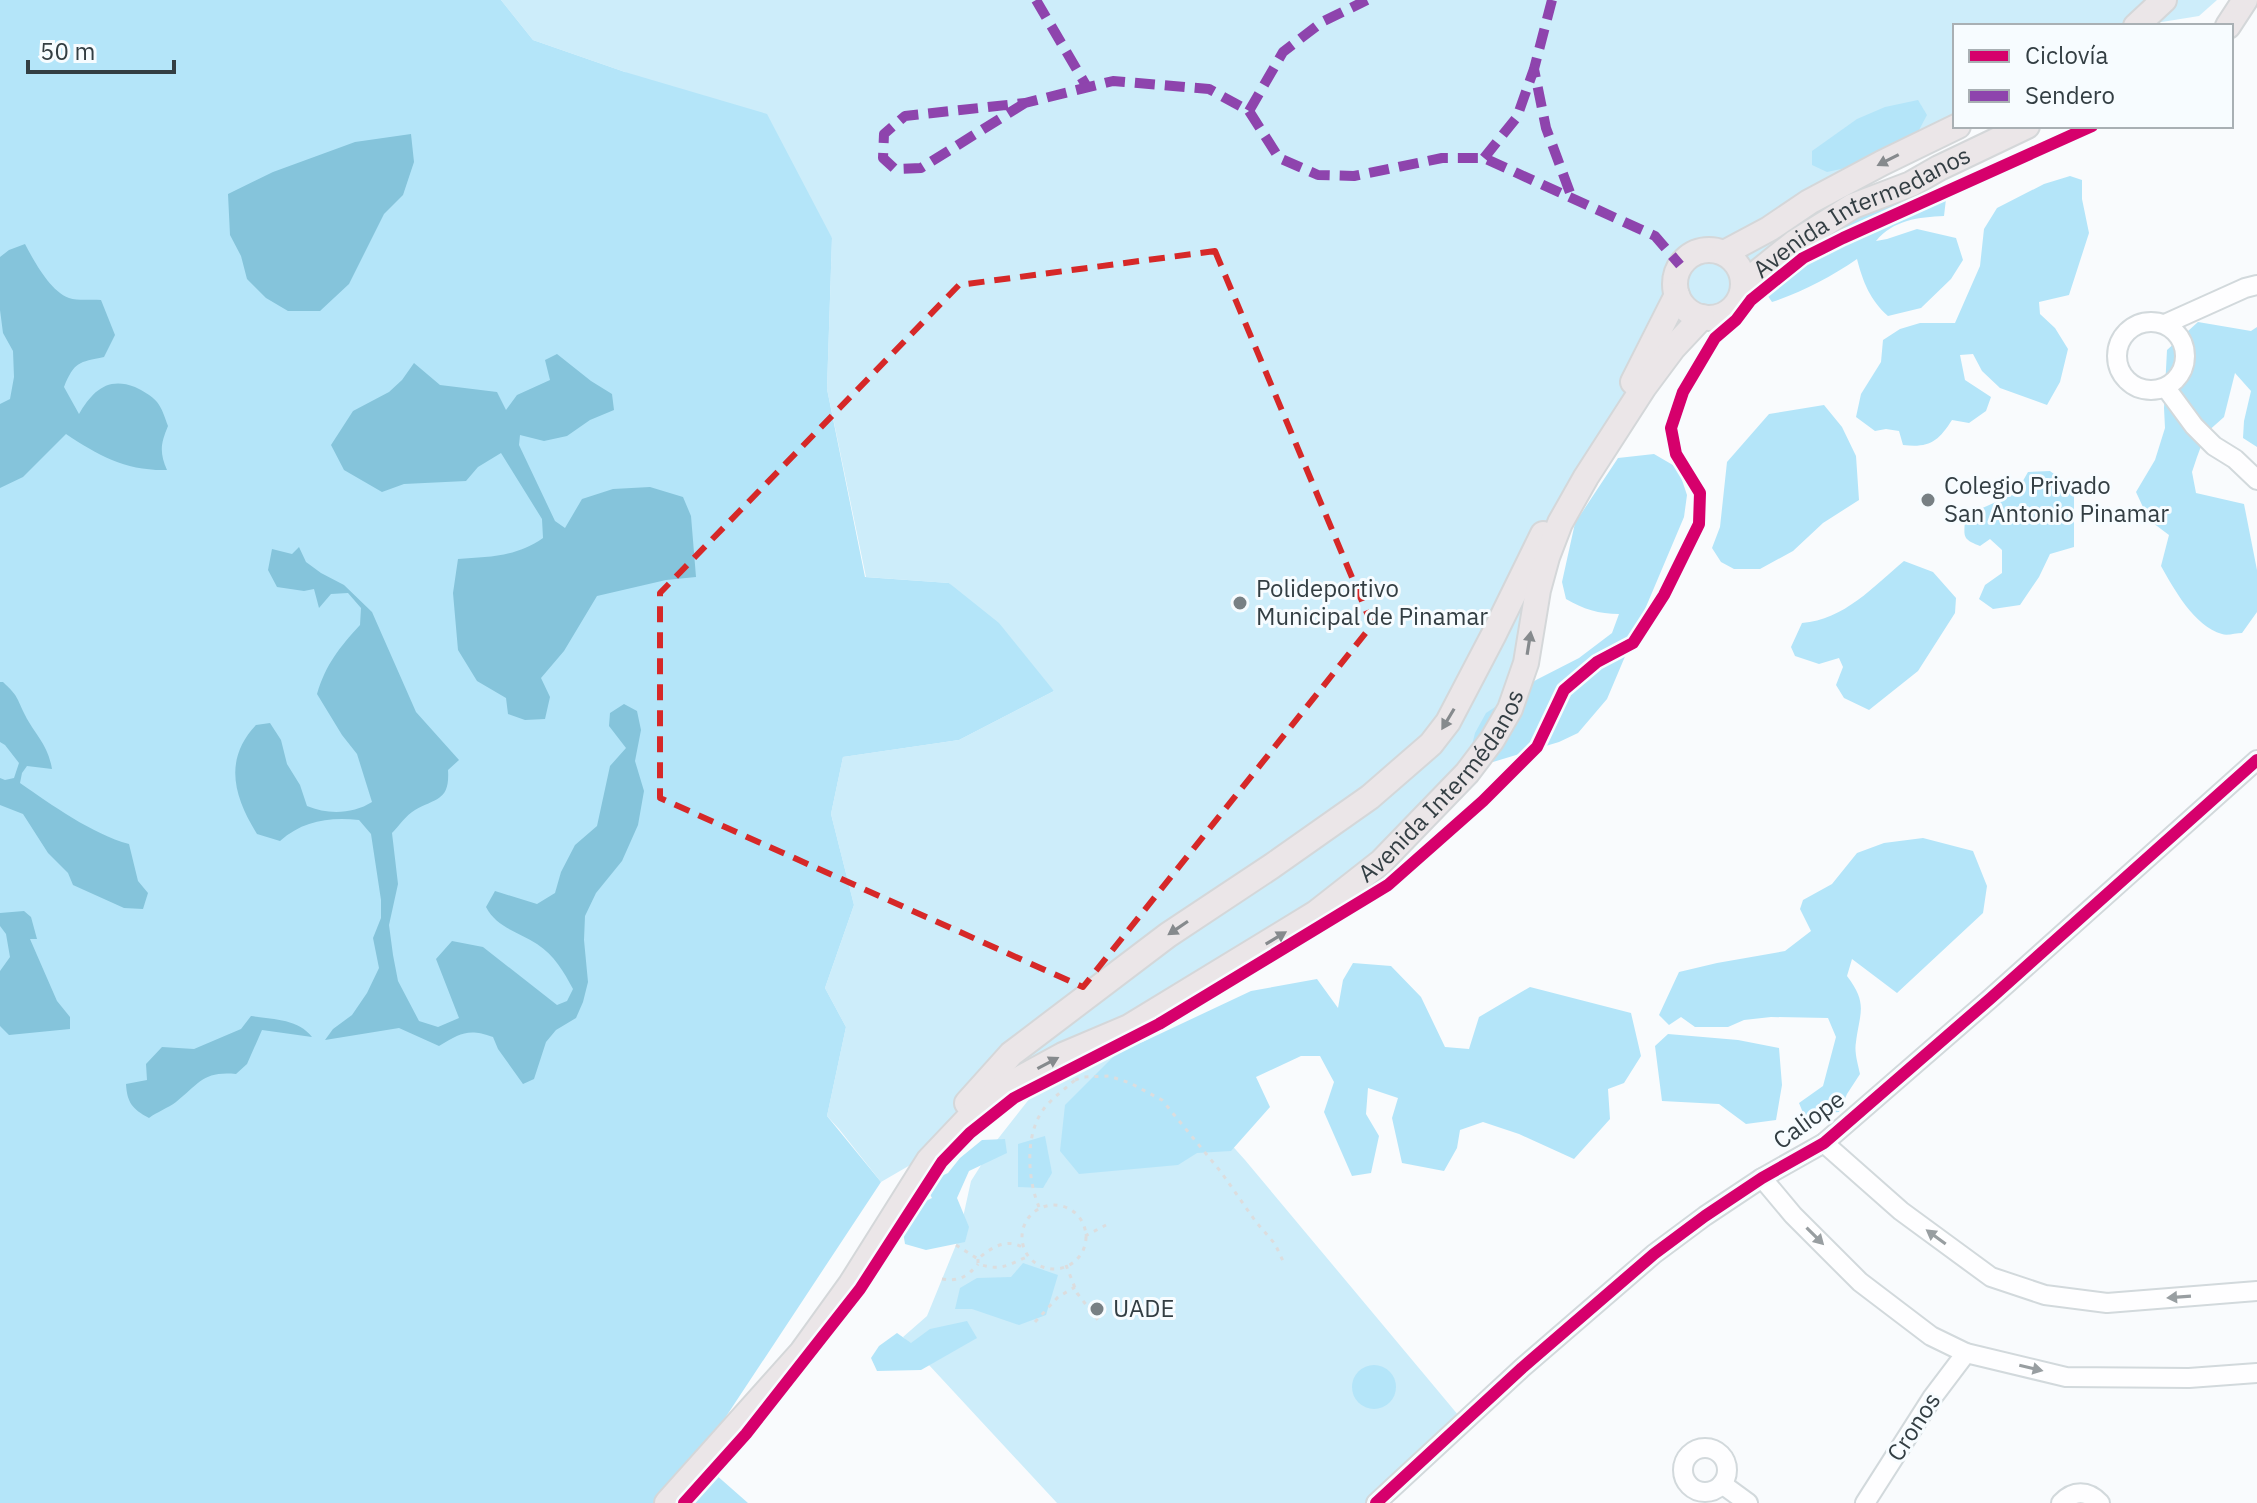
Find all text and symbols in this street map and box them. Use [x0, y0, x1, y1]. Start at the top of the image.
scale bar [28, 24, 174, 74]
legend [1953, 24, 2233, 128]
text: 50 m [40, 35, 95, 67]
text: Ciclovía [2025, 39, 2109, 71]
text: Sendero [2025, 79, 2115, 111]
street label: Avenida Intermedanos [1746, 138, 1975, 285]
one-way arrow [1877, 153, 1900, 167]
place label: Colegio Privado San Antonio Pinamar [1944, 469, 2169, 529]
marker: Colegio Privado San Antonio Pinamar [1919, 491, 1937, 509]
place label: Polideportivo Municipal de Pinamar [1256, 572, 1488, 632]
marker: Polideportivo Municipal de Pinamar [1231, 594, 1249, 612]
one-way arrow [1524, 630, 1536, 655]
street label: Avenida Intermédanos [1351, 685, 1530, 889]
one-way arrow [1442, 708, 1456, 730]
one-way arrow [1167, 920, 1189, 935]
one-way arrow [1265, 931, 1287, 945]
one-way arrow [1037, 1056, 1060, 1069]
street label: Caliope [1766, 1083, 1850, 1156]
one-way arrow [1805, 1226, 1823, 1245]
one-way arrow [1925, 1229, 1947, 1245]
one-way arrow [2166, 1291, 2191, 1304]
place label: UADE [1113, 1292, 1174, 1324]
marker: UADE [1088, 1300, 1106, 1318]
one-way arrow [2019, 1363, 2044, 1375]
street label: Cronos [1879, 1386, 1947, 1467]

